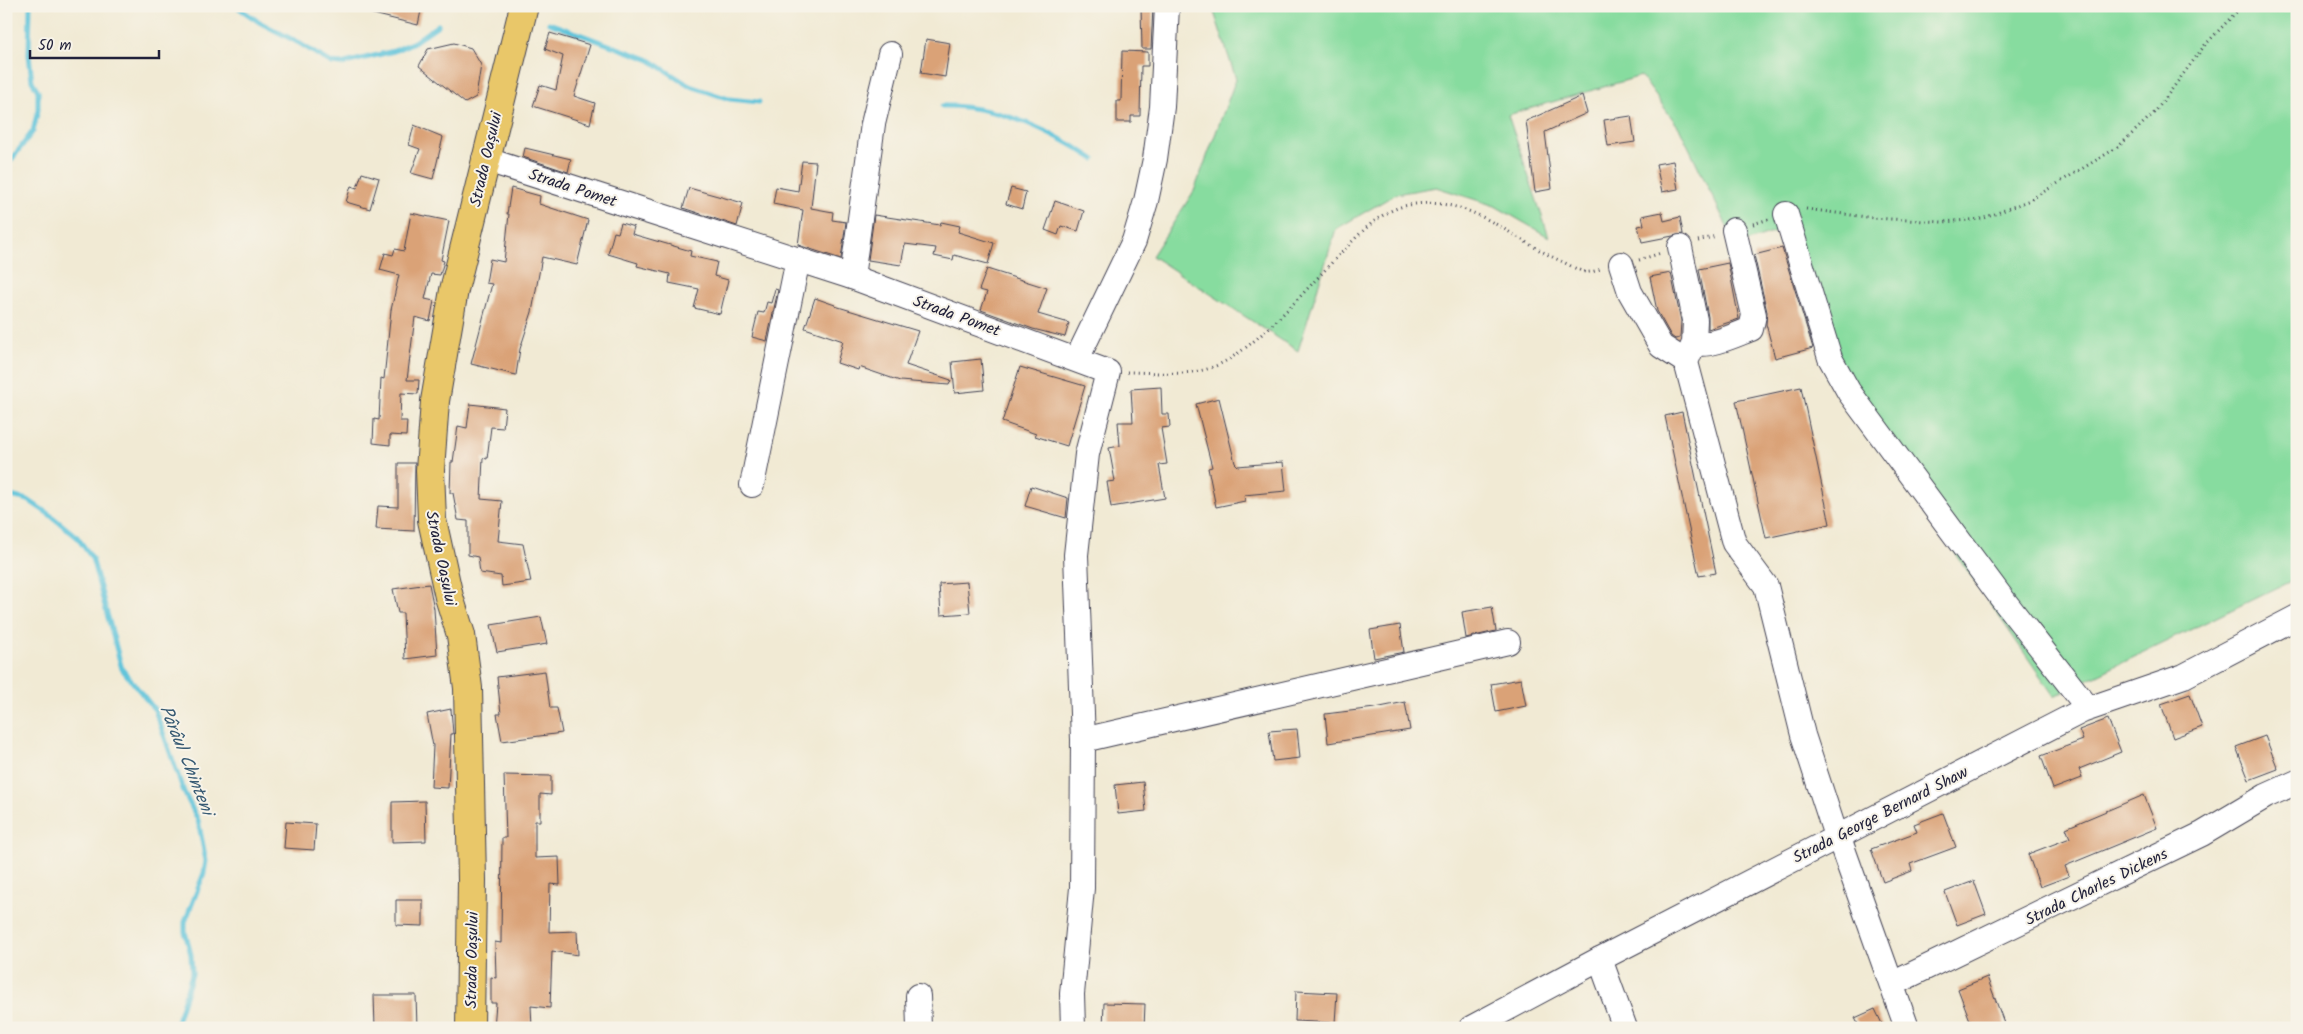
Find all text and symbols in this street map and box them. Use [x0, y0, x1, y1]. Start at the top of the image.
scale bar [30, 28, 159, 60]
text: 50 m [38, 34, 72, 58]
street label: Strada Oașului [463, 108, 510, 209]
street label: Strada Pomet [525, 162, 621, 215]
street label: Strada Pomet [909, 289, 1004, 344]
street label: Strada Oașului [418, 508, 463, 609]
water label: Pârâul Chinteni [150, 701, 222, 823]
street label: Strada George Bernard Shaw [1789, 760, 1973, 870]
street label: Strada Charles Dickens [2021, 842, 2172, 933]
street label: Strada Oașului [459, 910, 486, 1009]

